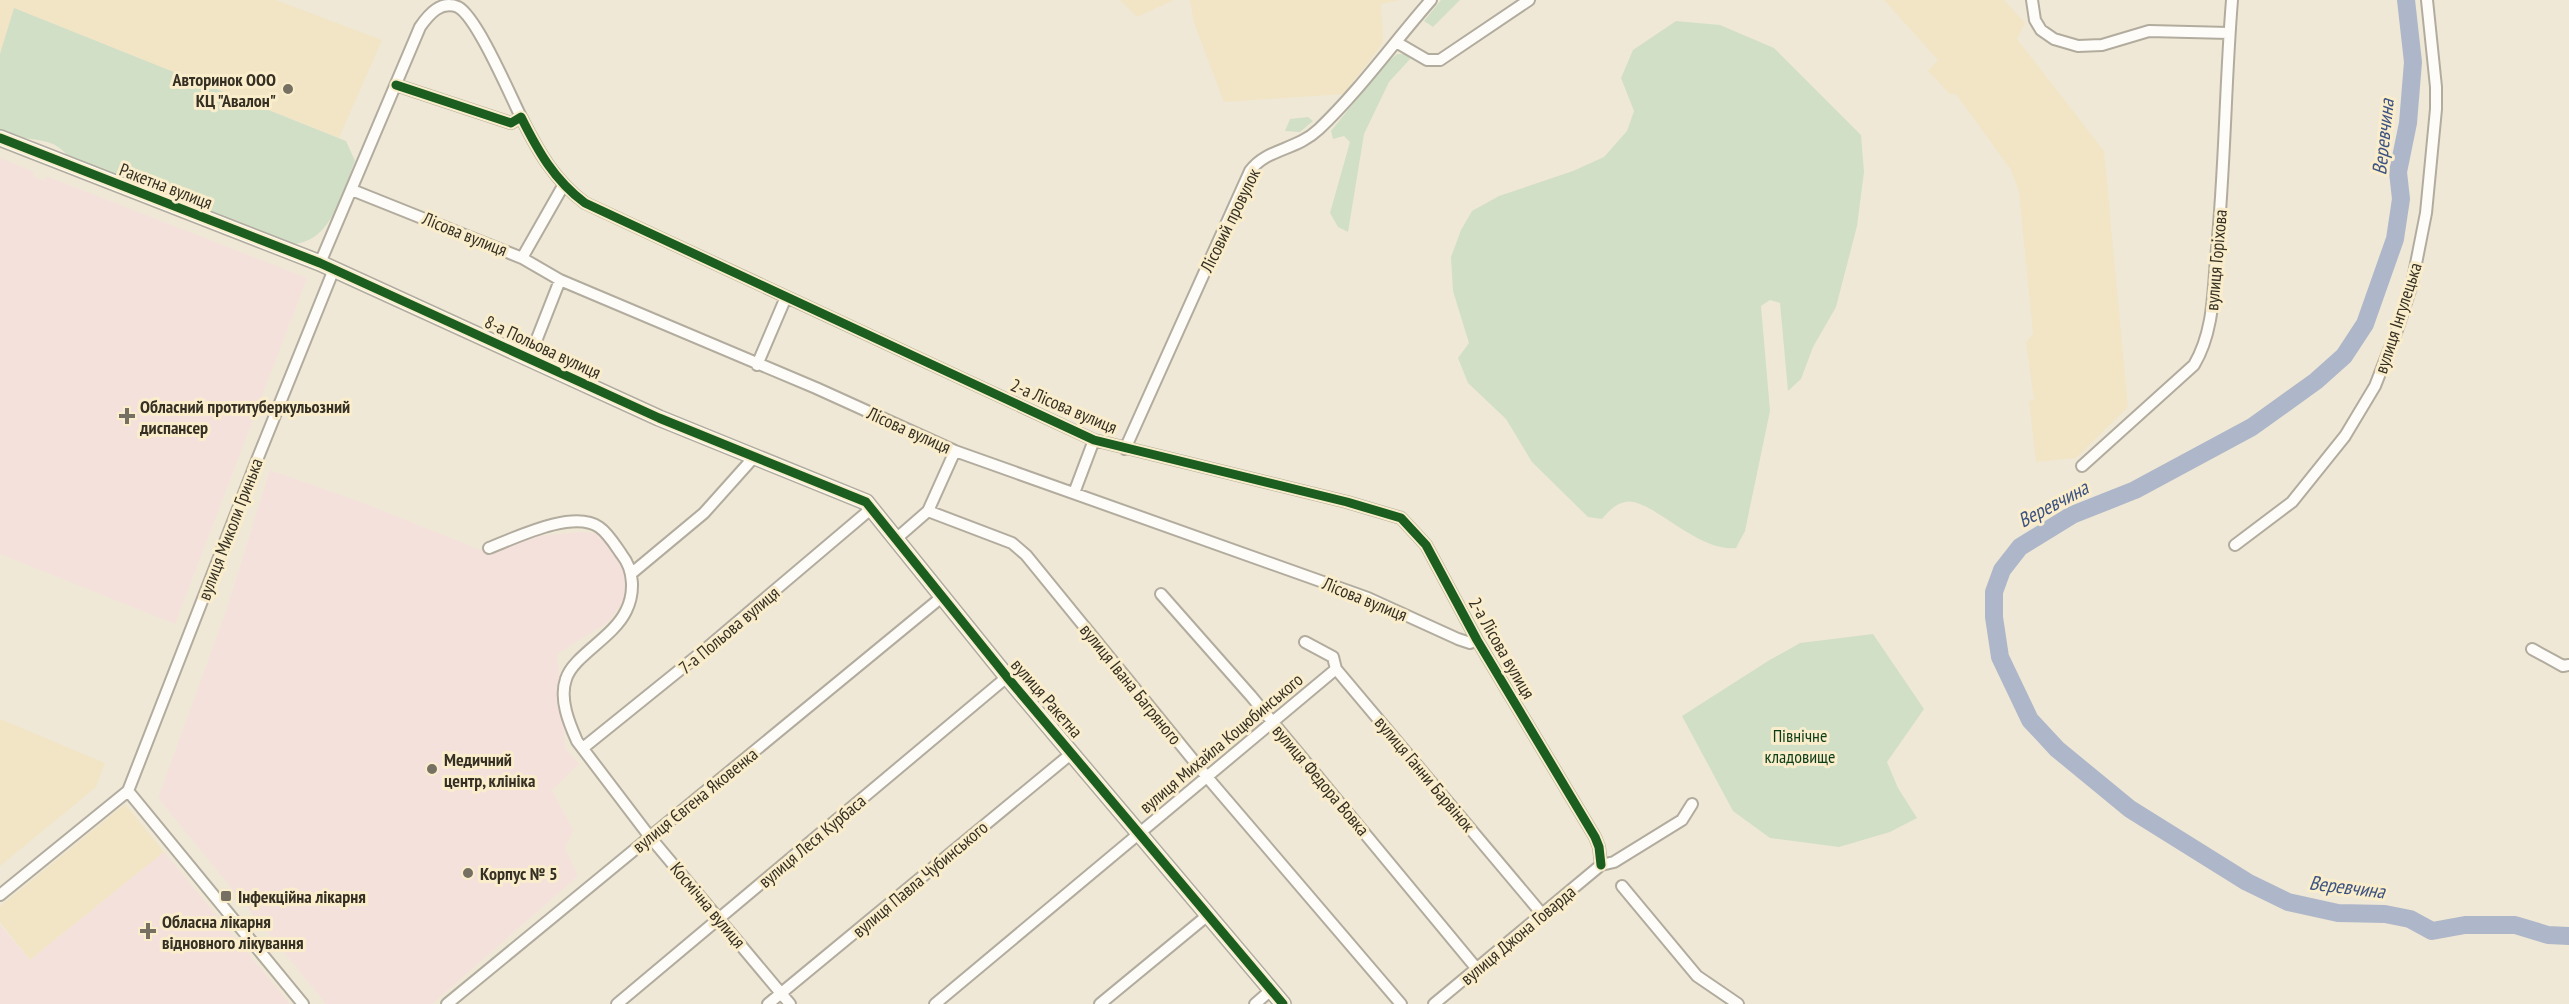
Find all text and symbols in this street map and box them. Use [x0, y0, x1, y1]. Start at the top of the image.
place label: Авторинок ООО КЦ "Авалон" [171, 68, 276, 112]
marker: Авторинок ООО КЦ "Авалон" [281, 82, 295, 96]
water label: Веревчина [2366, 97, 2400, 176]
street label: Ракетна вулиця [116, 158, 216, 214]
street label: Лісовий провулок [1194, 164, 1265, 277]
street label: Лісова вулиця [418, 206, 511, 261]
street label: вулиця Горіхова [2200, 208, 2232, 312]
street label: вулиця Інгулецька [2369, 260, 2427, 376]
street label: 8-а Польова вулиця [481, 310, 605, 384]
street label: 2-а Лісова вулиця [1007, 373, 1121, 439]
place label: Обласний протитуберкульозний диспансер [139, 395, 350, 439]
street label: Лісова вулиця [863, 401, 954, 459]
marker: Обласний протитуберкульозний диспансер [118, 407, 136, 425]
street label: вулиця Миколи Гринька [192, 455, 268, 603]
water label: Веревчина [2013, 474, 2094, 533]
street label: Лісова вулиця [1318, 571, 1411, 626]
street label: 7-а Польова вулиця [674, 581, 784, 679]
street label: 2-а Лісова вулиця [1464, 593, 1540, 703]
street label: вулиця Івана Багряного [1075, 619, 1187, 749]
street label: вулиця Ракетна [1006, 654, 1088, 742]
street label: вулиця Михайла Коцюбинського [1135, 668, 1308, 818]
street label: вулиця Ганни Барвінок [1370, 712, 1480, 837]
street label: вулиця Федора Вовка [1268, 720, 1374, 840]
park label: Північне кладовище [1764, 724, 1836, 768]
street label: вулиця Євгена Яковенка [628, 742, 762, 858]
place label: Медичний центр, клініка [444, 748, 535, 792]
marker: Медичний центр, клініка [425, 762, 439, 776]
street label: вулиця Леся Курбаса [754, 789, 870, 893]
street label: вулиця Павла Чубинського [848, 816, 993, 942]
street label: Космічна вулиця [665, 857, 751, 953]
place label: Корпус № 5 [480, 862, 558, 885]
marker: Корпус № 5 [461, 866, 475, 880]
water label: Веревчина [2308, 869, 2387, 905]
street label: вулиця Джона Говарда [1456, 880, 1580, 990]
place label: Інфекційна лікарня [238, 885, 366, 908]
marker: Інфекційна лікарня [219, 889, 233, 903]
place label: Обласна лікарня відновного лікування [162, 910, 304, 954]
marker: Обласна лікарня відновного лікування [139, 922, 157, 940]

